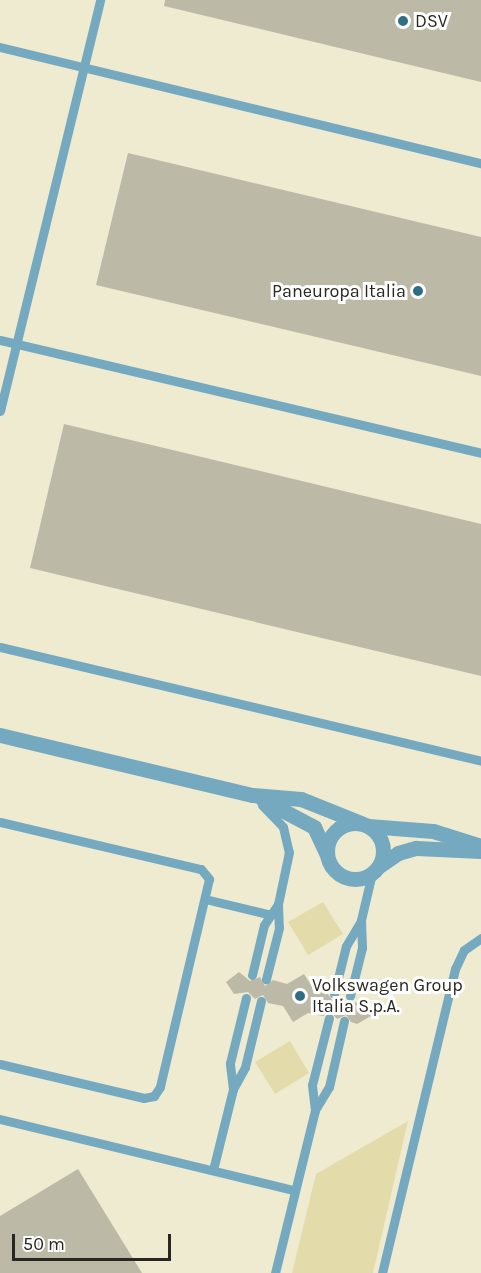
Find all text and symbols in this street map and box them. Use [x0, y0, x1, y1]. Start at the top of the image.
place label: DSV [415, 10, 448, 32]
marker: DSV [396, 14, 410, 28]
place label: Paneuropa Italia [272, 280, 406, 302]
marker: Paneuropa Italia [411, 284, 425, 298]
place label: Volkswagen Group Italia S.p.A. [312, 975, 463, 1018]
marker: Volkswagen Group Italia S.p.A. [293, 989, 307, 1003]
scale bar [15, 1222, 174, 1260]
text: 50 m [23, 1233, 65, 1255]

